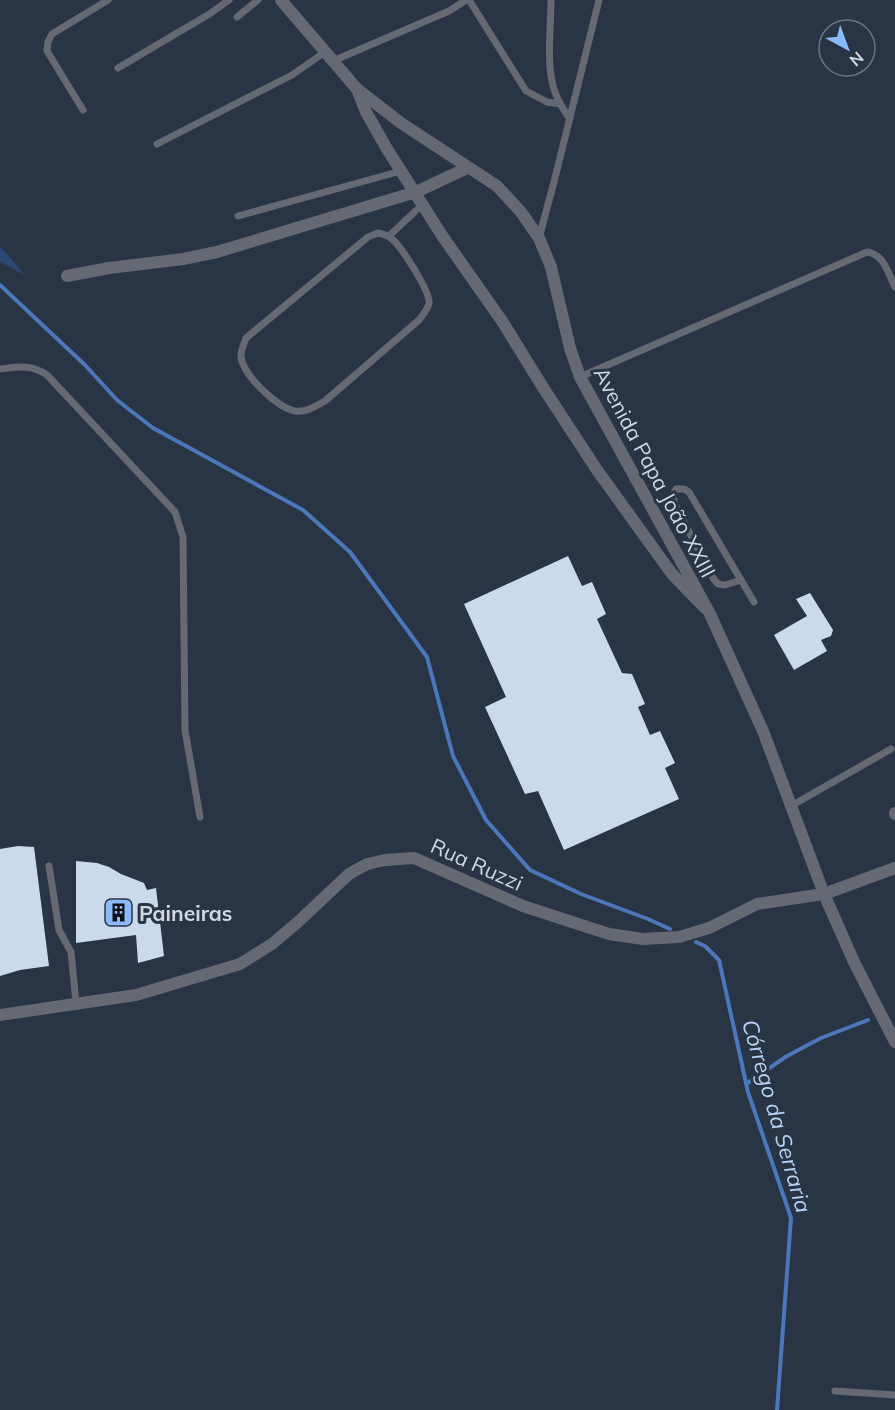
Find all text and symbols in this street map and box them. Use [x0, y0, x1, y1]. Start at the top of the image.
north arrow [817, 18, 877, 78]
text: N [846, 48, 868, 71]
street label: Avenida Papa João XXIII [588, 362, 722, 582]
street label: Rua Ruzzi [427, 832, 527, 896]
building icon: Paineiras [102, 897, 134, 929]
place label: Paineiras [139, 900, 232, 926]
water label: Córrego da Serraria [736, 1016, 818, 1216]

